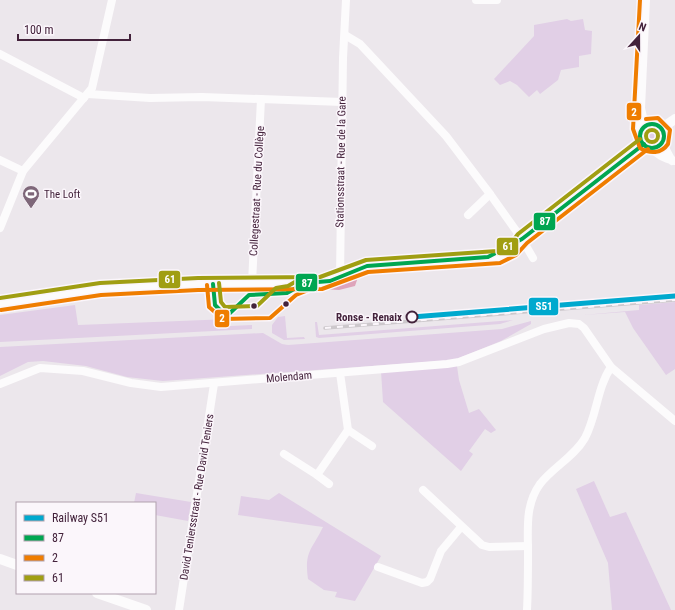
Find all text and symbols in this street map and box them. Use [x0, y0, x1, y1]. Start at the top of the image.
scale bar [18, 16, 130, 42]
north arrow [619, 16, 659, 56]
text: N [637, 20, 648, 34]
text: 100 m [24, 23, 54, 37]
street label: Stationsstraat - Rue de la Gare [333, 96, 349, 228]
line badge: 2 [626, 102, 642, 121]
text: 2 [631, 106, 637, 119]
street label: Collegestraat - Rue du Collège [247, 126, 267, 256]
sports icon: The Loft [21, 184, 41, 209]
place label: The Loft [44, 188, 80, 201]
line badge: 87 [533, 212, 556, 231]
text: 87 [539, 215, 551, 228]
line badge: 61 [496, 237, 519, 256]
text: 61 [502, 240, 514, 253]
line badge: 61 [158, 270, 181, 289]
text: 61 [164, 273, 176, 286]
line badge: 87 [295, 273, 318, 292]
text: 87 [301, 277, 313, 290]
line badge: S51 [528, 297, 559, 316]
unlabelled marker [281, 299, 291, 309]
text: S51 [535, 300, 553, 313]
unlabelled marker [249, 301, 259, 311]
line badge: 2 [214, 309, 230, 328]
marker: Ronse - Renaix [405, 310, 419, 324]
place label: Ronse - Renaix [336, 311, 402, 324]
text: 2 [219, 312, 225, 325]
street label: Molendam [266, 369, 312, 385]
street label: David Teniersstraat - Rue David Teniers [177, 413, 217, 581]
legend [16, 502, 156, 594]
text: Railway S51 [52, 511, 109, 525]
text: 87 [52, 531, 64, 545]
text: 2 [52, 551, 58, 565]
text: 61 [52, 571, 64, 585]

